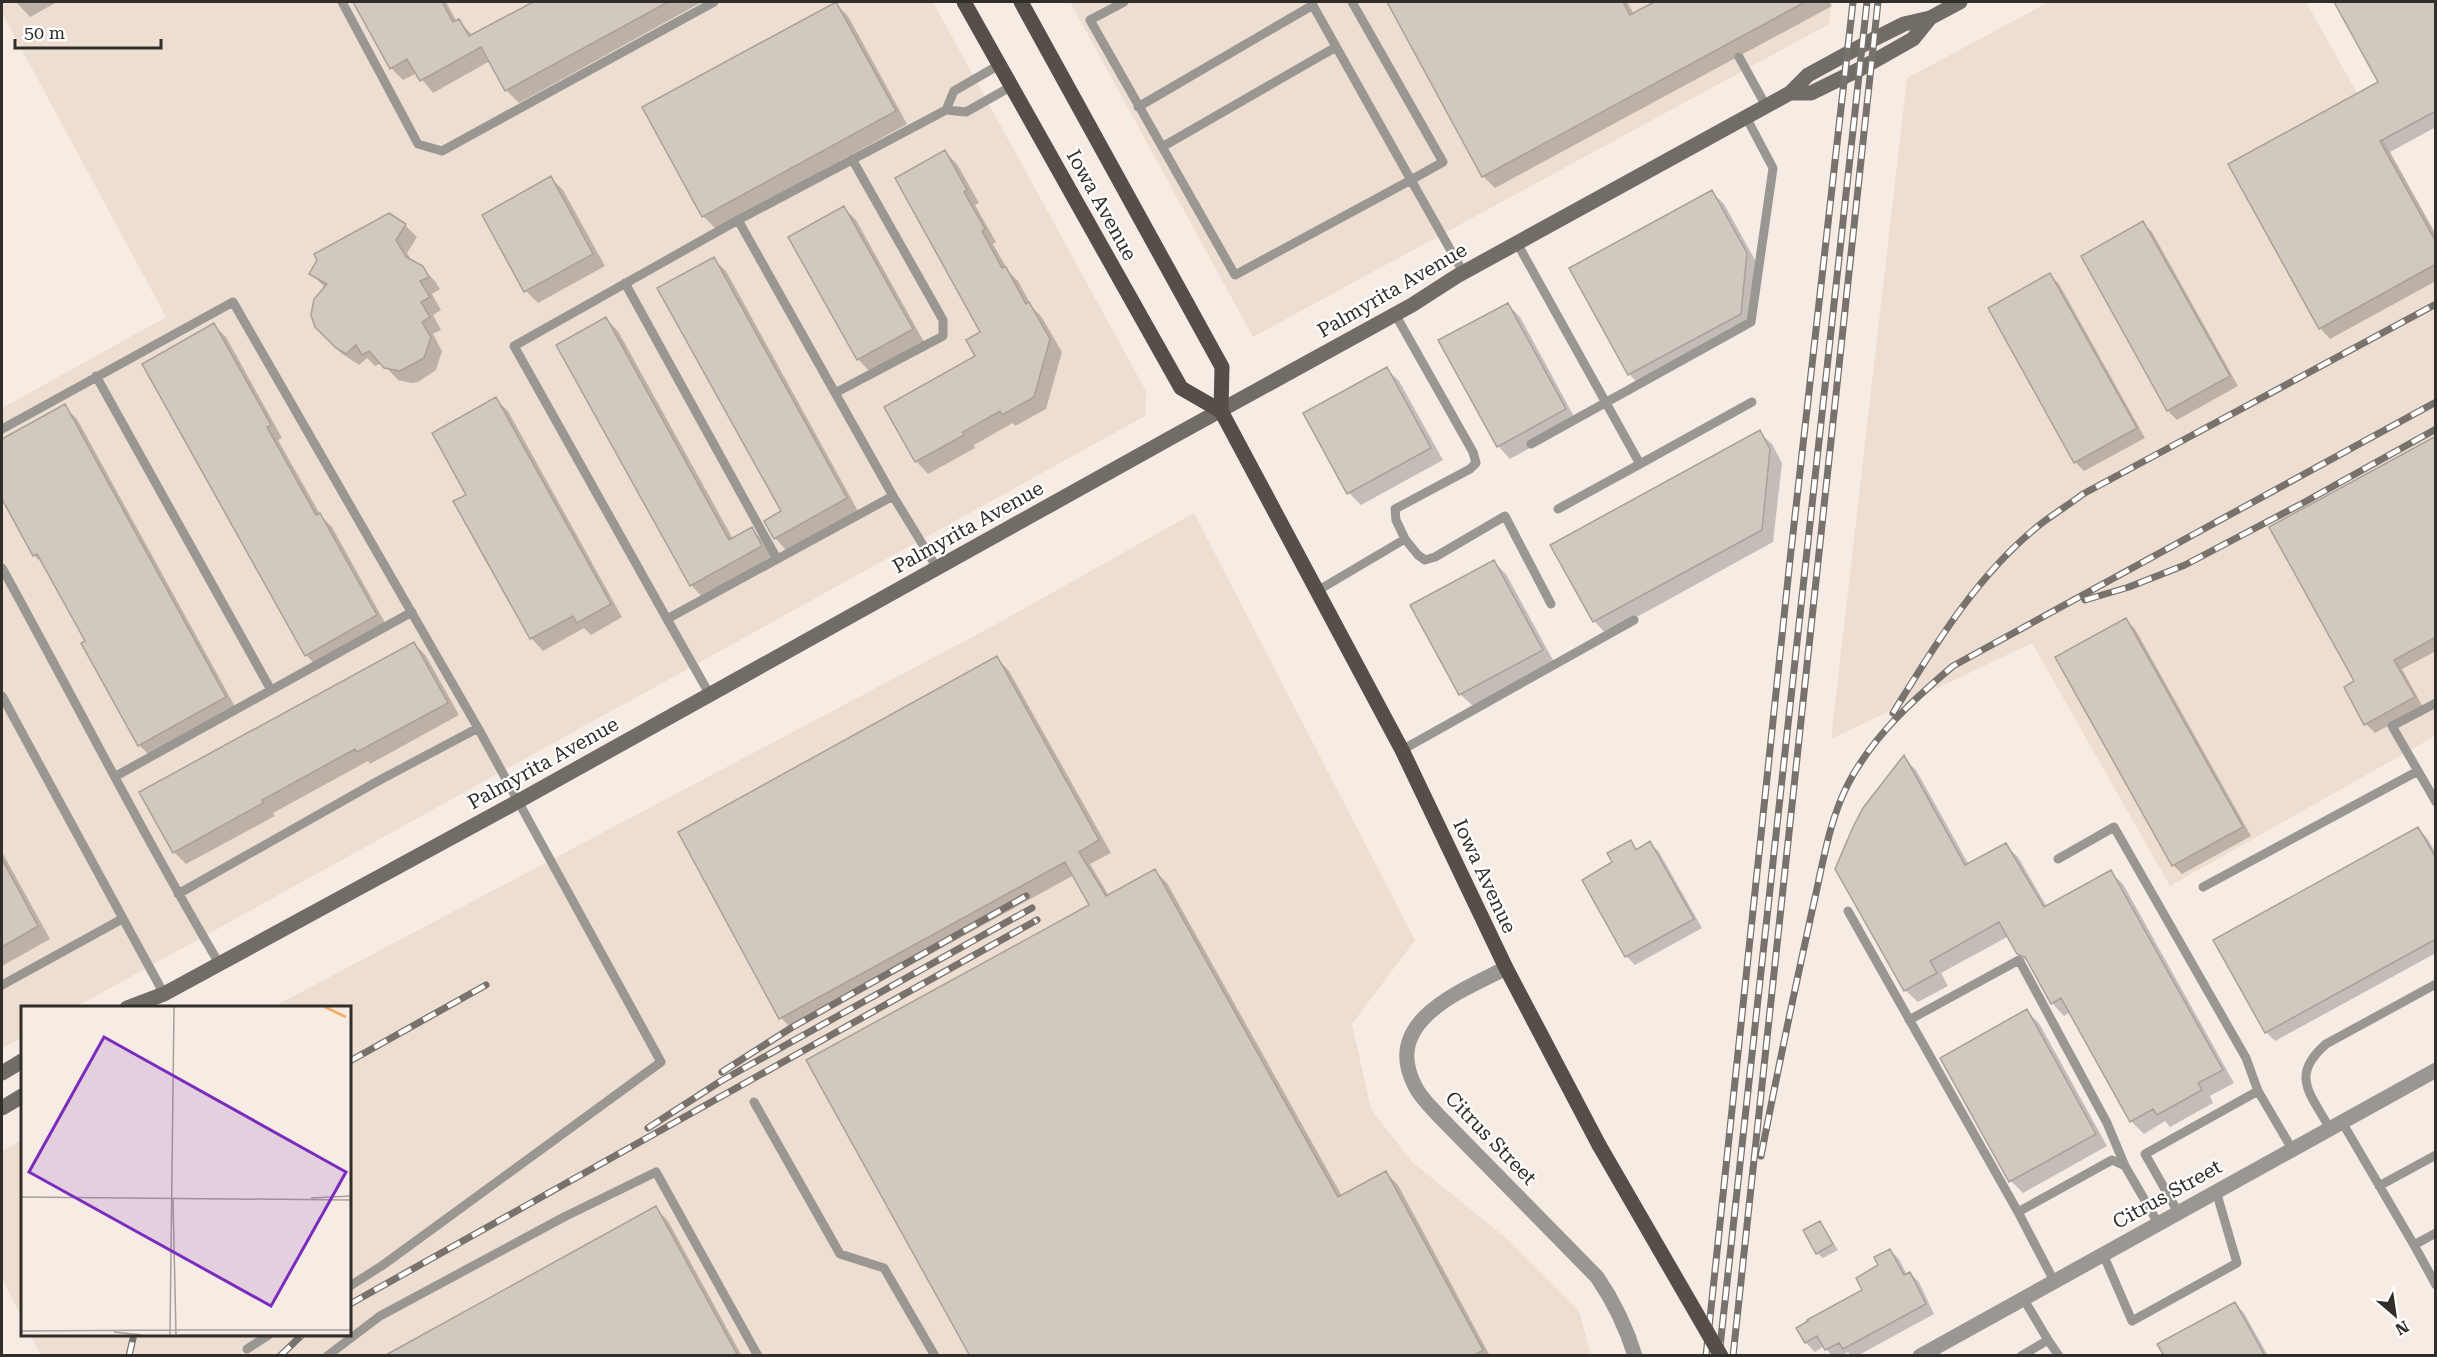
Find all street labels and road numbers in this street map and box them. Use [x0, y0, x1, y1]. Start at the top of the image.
street label: Iowa Avenue [1062, 145, 1142, 265]
street label: Palmyrita Avenue [1313, 237, 1471, 343]
street label: Palmyrita Avenue [888, 476, 1048, 578]
street label: Palmyrita Avenue [463, 712, 623, 814]
street label: Iowa Avenue [1448, 815, 1522, 937]
street label: Citrus Street [1440, 1086, 1542, 1190]
street label: Citrus Street [2108, 1154, 2226, 1234]

